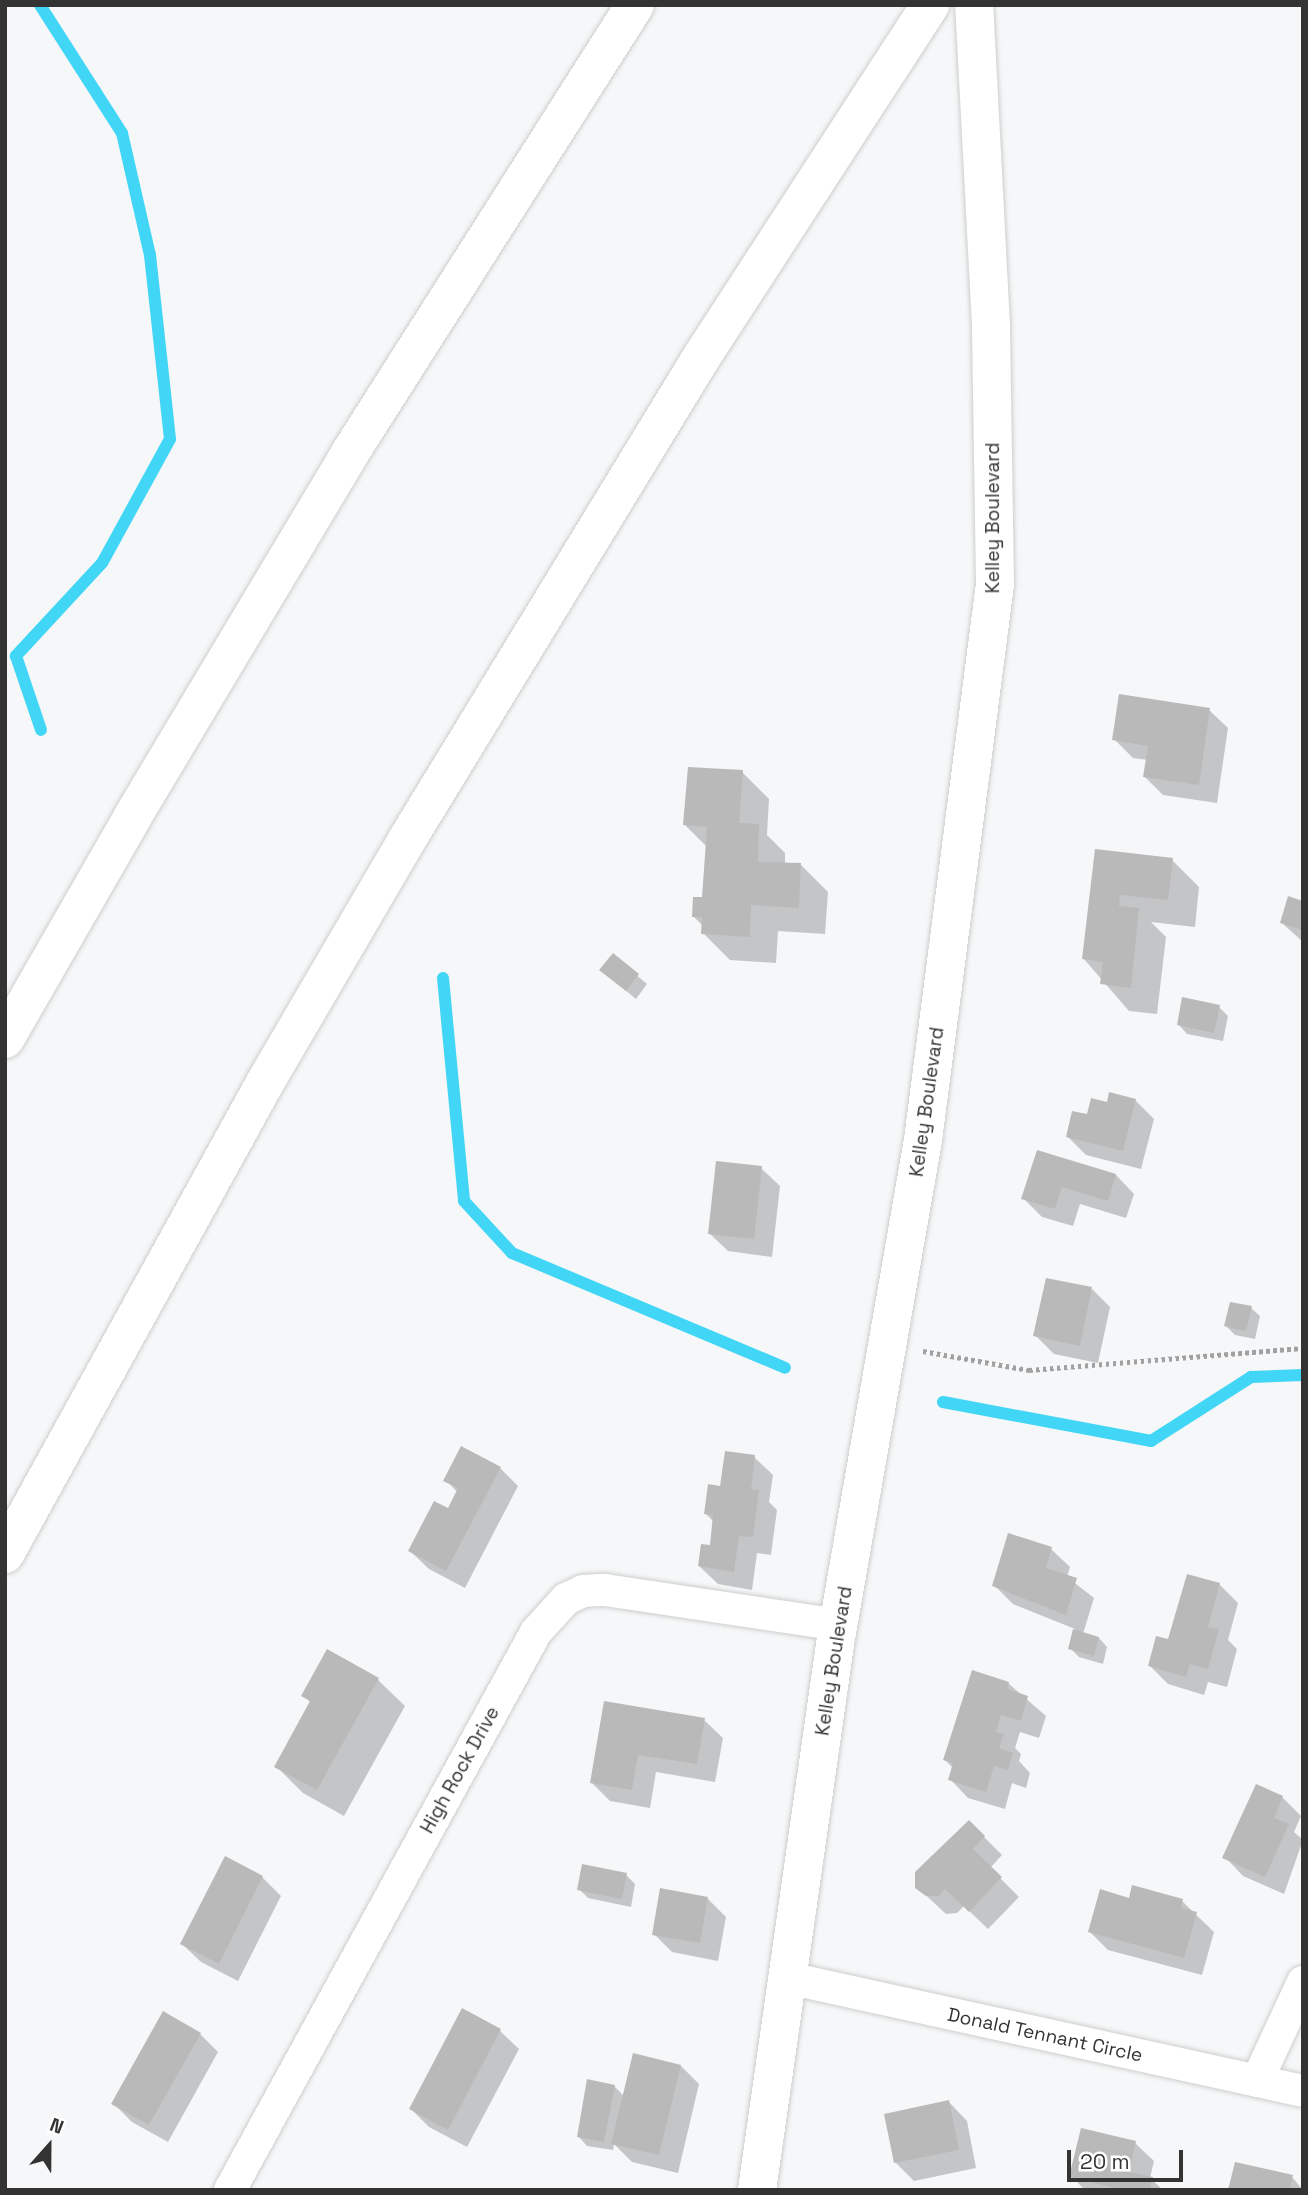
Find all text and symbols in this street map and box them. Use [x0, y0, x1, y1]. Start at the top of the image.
street label: Kelley Boulevard [982, 443, 1004, 593]
street label: Kelley Boulevard [905, 1026, 949, 1178]
street label: Kelley Boulevard [811, 1585, 857, 1737]
street label: High Rock Drive [416, 1703, 504, 1837]
street label: Donald Tennant Circle [945, 2003, 1145, 2067]
north arrow [14, 2111, 84, 2181]
text: N [46, 2112, 67, 2140]
scale bar [1070, 2136, 1186, 2180]
text: 20 m [1080, 2148, 1130, 2175]

